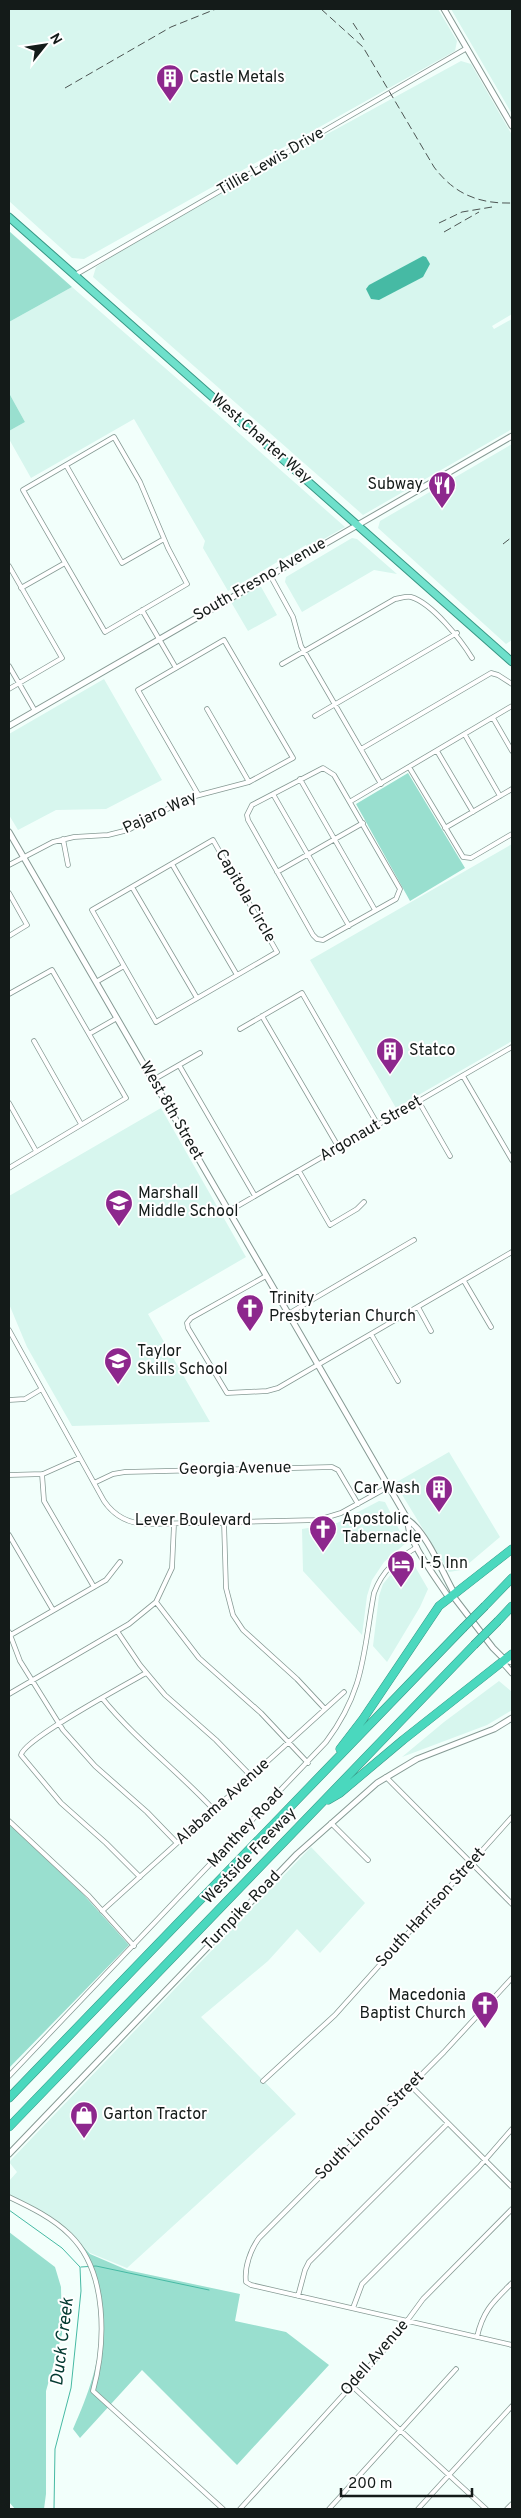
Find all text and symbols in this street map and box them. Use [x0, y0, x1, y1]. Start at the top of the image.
north arrow [20, 20, 70, 70]
text: N [45, 31, 65, 48]
building icon: Castle Metals [155, 63, 185, 102]
place label: Castle Metals [189, 68, 285, 88]
street label: Tillie Lewis Drive [214, 123, 328, 201]
street label: West Charter Way [206, 390, 316, 488]
restaurant icon: Subway [427, 470, 457, 509]
place label: Subway [367, 475, 423, 495]
street label: South Fresno Avenue [190, 534, 330, 626]
street label: Pajaro Way [120, 787, 200, 839]
street label: Capitola Circle [210, 846, 280, 946]
building icon: Statco [375, 1036, 405, 1075]
place label: Statco [409, 1041, 456, 1061]
street label: West 8th Street [135, 1058, 207, 1164]
street label: Argonaut Street [316, 1092, 426, 1166]
place label: Marshall Middle School [138, 1184, 238, 1222]
school or university icon: Marshall Middle School [104, 1188, 134, 1227]
place label: Trinity Presbyterian Church [269, 1289, 416, 1327]
church icon: Trinity Presbyterian Church [235, 1293, 265, 1332]
place label: Taylor Skills School [137, 1342, 228, 1380]
school or university icon: Taylor Skills School [103, 1346, 133, 1385]
street label: Georgia Avenue [178, 1458, 292, 1480]
building icon: Car Wash [424, 1474, 454, 1513]
place label: Car Wash [353, 1479, 420, 1499]
place label: Apostolic Tabernacle [342, 1510, 421, 1548]
street label: Lever Boulevard [135, 1511, 251, 1531]
church icon: Apostolic Tabernacle [308, 1514, 338, 1553]
hotel icon: I-5 Inn [386, 1549, 416, 1588]
place label: I-5 Inn [420, 1554, 468, 1574]
street label: Alabama Avenue [172, 1754, 274, 1850]
street label: Manthey Road [204, 1784, 288, 1872]
street label: Westside Freeway [199, 1803, 301, 1909]
street label: South Harrison Street [372, 1844, 490, 1972]
street label: Turnpike Road [199, 1867, 285, 1955]
place label: Macedonia Baptist Church [360, 1986, 466, 2024]
church icon: Macedonia Baptist Church [470, 1990, 500, 2029]
street label: South Lincoln Street [311, 2067, 429, 2185]
shop icon: Garton Tractor [69, 2100, 99, 2139]
place label: Garton Tractor [103, 2105, 207, 2125]
water label: Duck Creek [46, 2296, 80, 2387]
street label: Odell Avenue [337, 2316, 413, 2400]
scale bar [341, 2466, 472, 2498]
text: 200 m [348, 2475, 393, 2494]

